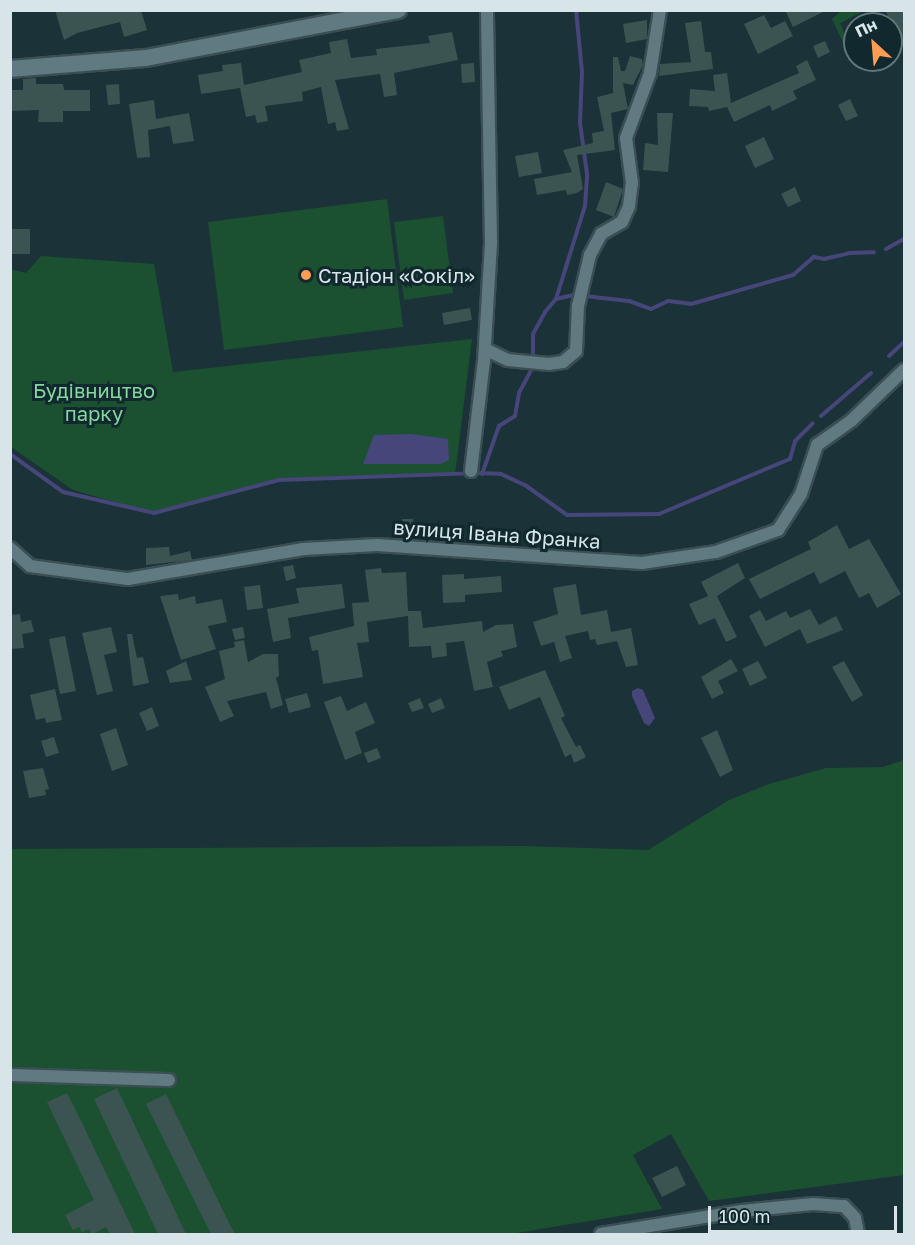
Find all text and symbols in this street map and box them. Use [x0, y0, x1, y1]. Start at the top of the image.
north arrow [843, 12, 903, 72]
text: Пн [852, 14, 880, 41]
place label: Стадіон «Сокіл» [318, 263, 475, 287]
marker: Стадіон «Сокіл» [299, 268, 313, 282]
park label: Будівництво парку [33, 379, 155, 426]
street label: вулиця Івана Франка [393, 515, 601, 553]
scale bar [711, 1194, 900, 1232]
text: 100 m [719, 1205, 770, 1227]

